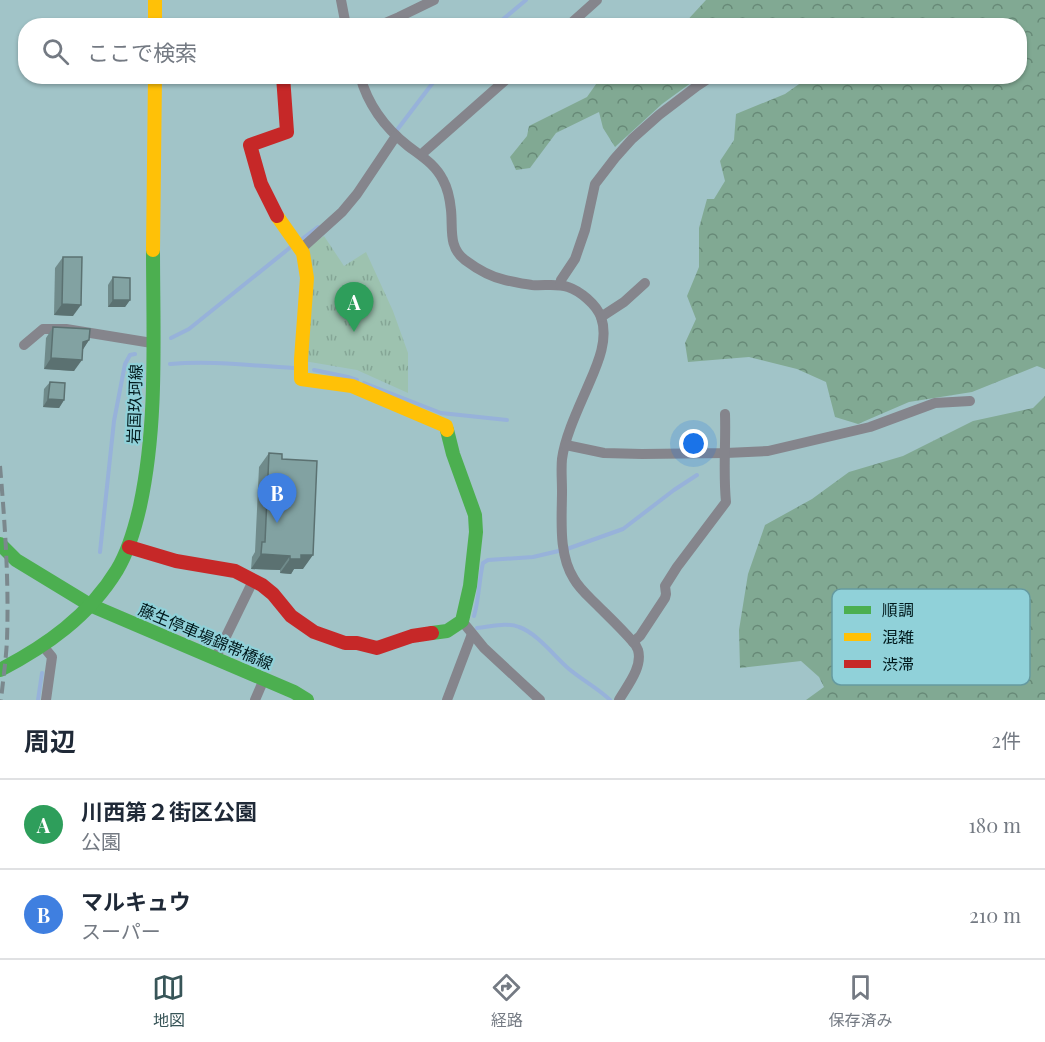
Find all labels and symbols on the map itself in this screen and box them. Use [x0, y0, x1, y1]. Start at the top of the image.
pin: A [334, 282, 374, 332]
street label: 岩国玖珂線 [122, 364, 146, 444]
your location [679, 429, 708, 458]
pin: B [258, 474, 296, 523]
legend [832, 589, 1030, 685]
street label: 藤生停車場錦帯橋線 [136, 598, 276, 674]
text: 順調 [882, 599, 914, 620]
text: 混雑 [882, 626, 914, 647]
text: 渋滞 [882, 653, 914, 674]

